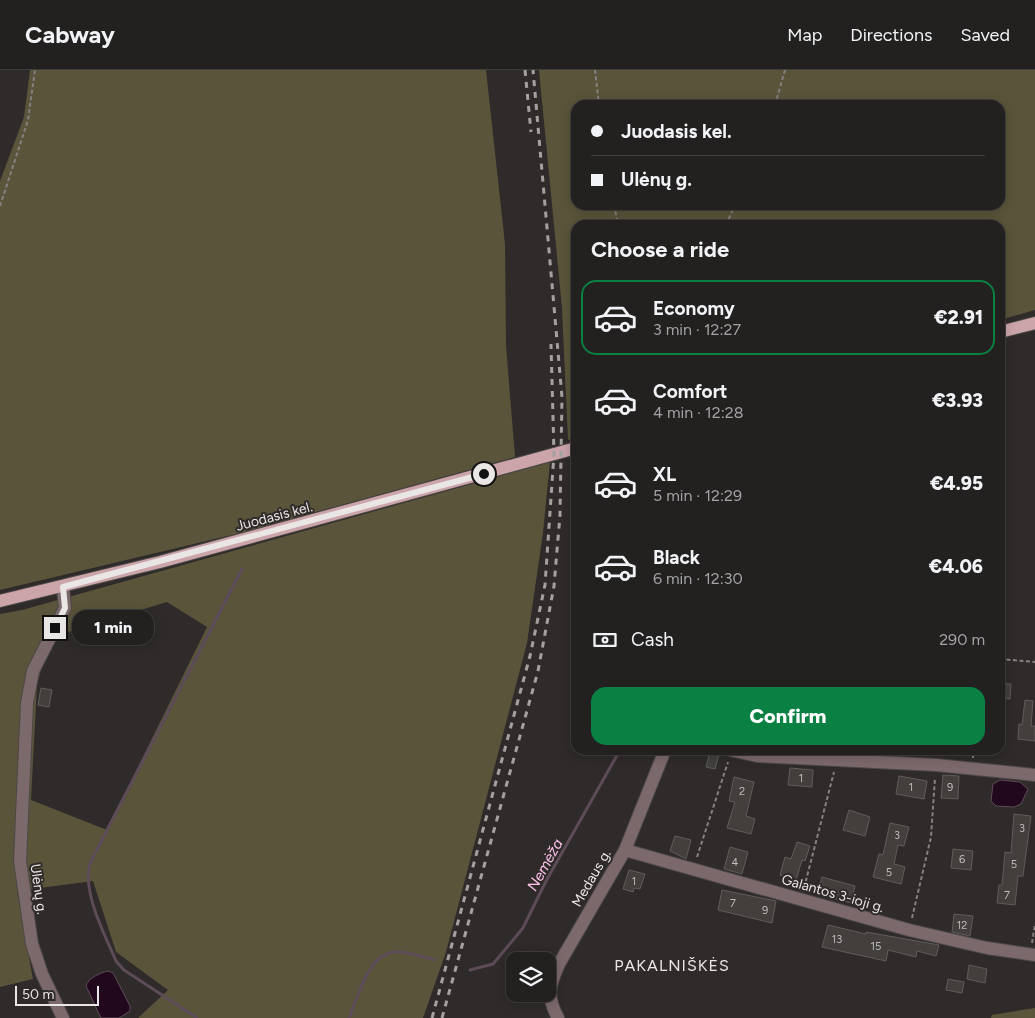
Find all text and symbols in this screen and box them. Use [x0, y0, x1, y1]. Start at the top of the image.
text: Cabway [25, 20, 115, 49]
text: Map [787, 24, 822, 46]
text: Directions [850, 24, 932, 46]
text: Saved [960, 24, 1010, 46]
text: Juodasis kel. [621, 120, 732, 143]
text: Ulėnų g. [621, 168, 692, 191]
text: Choose a ride [591, 236, 729, 263]
icon: car [593, 295, 638, 340]
text: Economy [653, 297, 735, 320]
text: €2.91 [934, 306, 983, 329]
text: 3 min · 12:27 [653, 320, 741, 339]
icon: car [593, 378, 638, 423]
text: Comfort [653, 380, 728, 403]
text: €3.93 [932, 389, 983, 412]
text: 4 min · 12:28 [653, 403, 743, 422]
icon: car [593, 461, 638, 506]
route start [473, 463, 495, 485]
text: XL [653, 463, 676, 486]
text: €4.95 [930, 472, 983, 495]
text: 5 min · 12:29 [653, 486, 742, 505]
street label: Juodasis kel. [234, 498, 314, 535]
icon: car [593, 544, 638, 589]
text: Black [653, 546, 700, 569]
text: €4.06 [929, 555, 983, 578]
text: 6 min · 12:30 [653, 569, 743, 588]
callout: 1 min [72, 610, 155, 646]
route end [44, 617, 66, 639]
text: 1 min [94, 618, 132, 637]
icon: cash [591, 626, 619, 654]
text: Cash [631, 628, 674, 651]
text: 290 m [939, 630, 985, 649]
button: Confirm [591, 687, 985, 745]
house number: 1 [799, 772, 803, 785]
house number: 1 [909, 781, 913, 794]
house number: 9 [947, 781, 953, 794]
house number: 2 [739, 785, 745, 798]
house number: 3 [1019, 822, 1025, 835]
house number: 3 [894, 829, 900, 842]
water label: Nemėža [523, 836, 567, 894]
street label: Medaus g. [568, 846, 615, 910]
house number: 6 [959, 853, 965, 866]
house number: 4 [732, 856, 739, 869]
house number: 5 [1011, 858, 1017, 871]
street label: Ulėnų g. [27, 863, 50, 916]
house number: 5 [886, 866, 892, 879]
street label: Galantos 3-ioji g. [780, 871, 886, 916]
house number: 1 [632, 875, 636, 888]
house number: 7 [1004, 889, 1010, 902]
house number: 7 [730, 897, 736, 910]
house number: 9 [762, 904, 768, 917]
house number: 12 [957, 919, 967, 932]
house number: 13 [832, 933, 842, 946]
house number: 15 [871, 940, 881, 953]
map controls [506, 952, 556, 1002]
button: layers [506, 952, 556, 1002]
district label: PAKALNIŠKĖS [614, 956, 730, 975]
scale bar [15, 983, 99, 1006]
text: 50 m [22, 986, 54, 1003]

